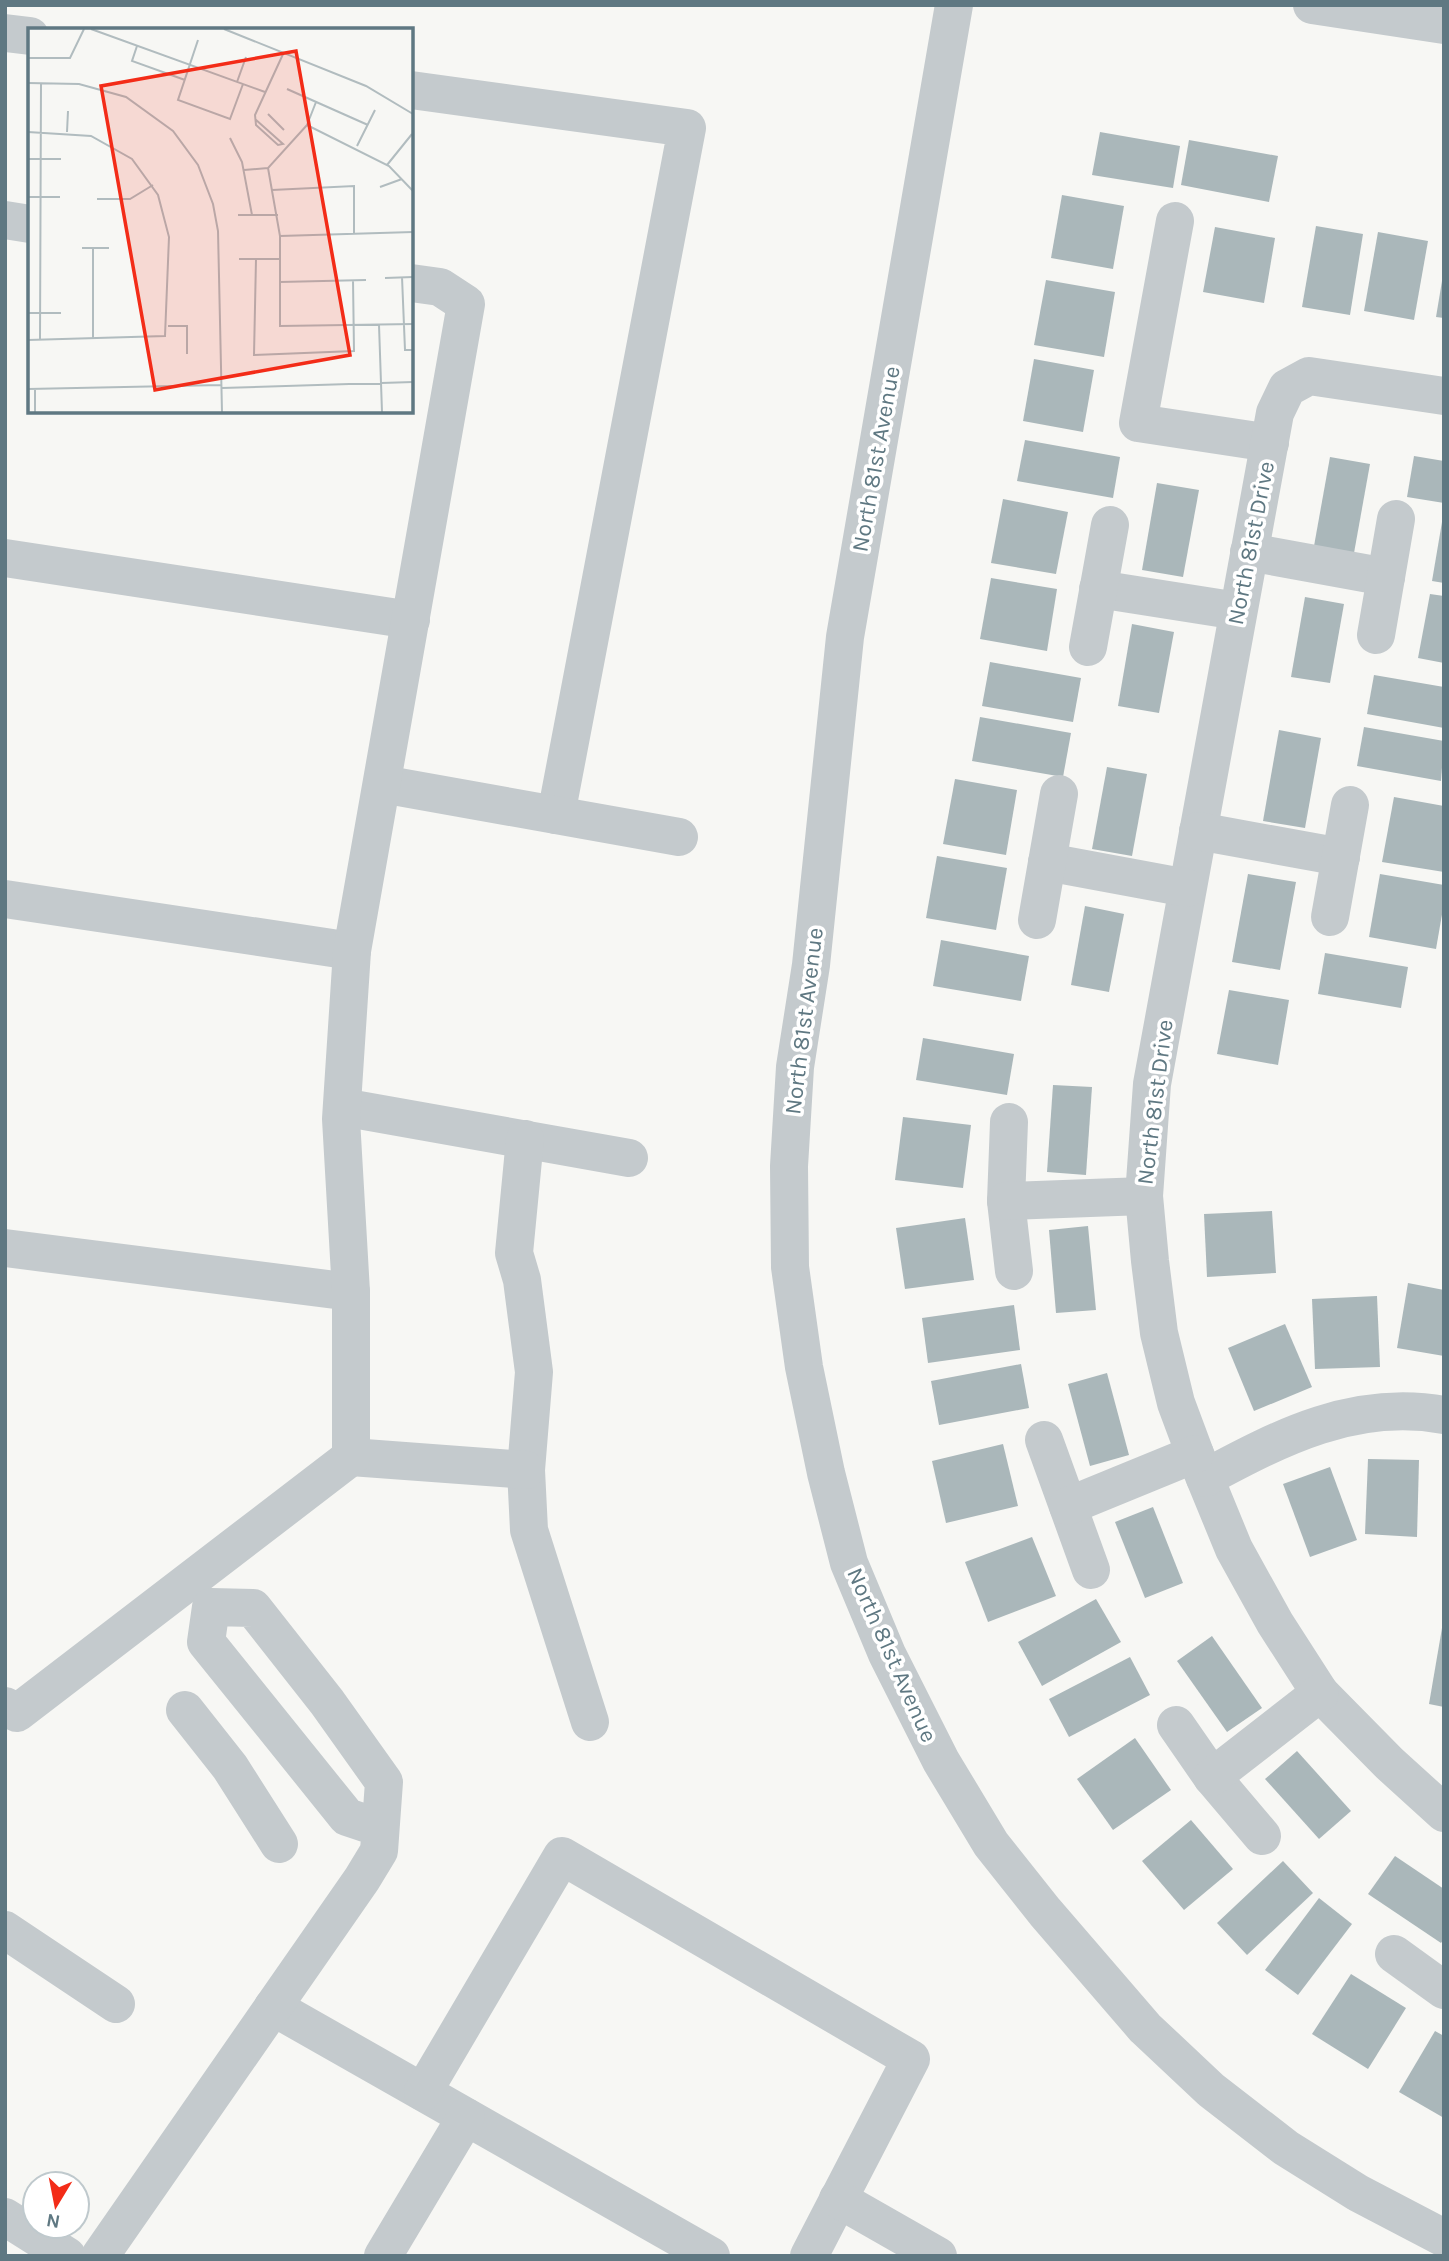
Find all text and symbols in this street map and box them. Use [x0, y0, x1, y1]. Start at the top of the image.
inset map [28, 28, 413, 413]
street label: North 81st Avenue [846, 364, 906, 554]
street label: North 81st Drive [1222, 459, 1280, 627]
street label: North 81st Avenue [779, 926, 829, 1116]
street label: North 81st Drive [1131, 1018, 1179, 1186]
street label: North 81st Avenue [841, 1564, 943, 1746]
north arrow [21, 2170, 91, 2240]
text: N [45, 2209, 62, 2233]

